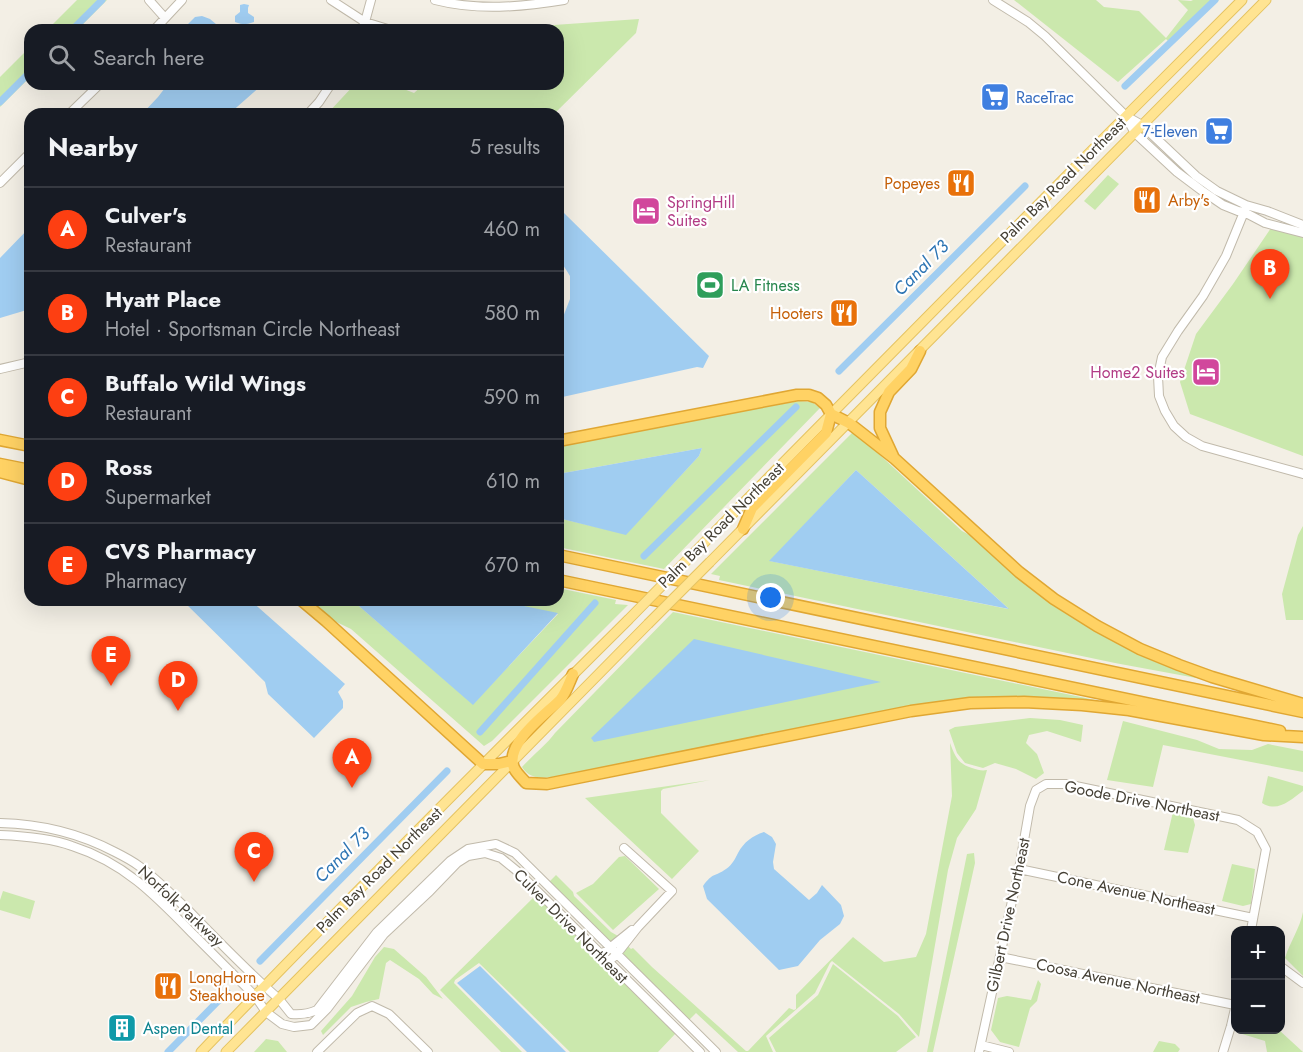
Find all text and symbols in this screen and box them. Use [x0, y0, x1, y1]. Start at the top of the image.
search box [24, 24, 564, 90]
icon: search [45, 41, 78, 74]
text: Search here [93, 41, 204, 73]
supermarket icon: RaceTrac [979, 81, 1011, 113]
place label: RaceTrac [1016, 86, 1074, 109]
street label: Palm Bay Road Northeast [995, 112, 1131, 248]
supermarket icon: 7-Eleven [1203, 115, 1235, 147]
place label: 7-Eleven [1142, 120, 1198, 143]
text: Nearby [48, 128, 137, 166]
text: 5 results [470, 133, 540, 162]
restaurant icon: Popeyes [945, 167, 977, 199]
place label: Popeyes [884, 172, 940, 195]
restaurant icon: Arby's [1131, 184, 1163, 216]
place label: Arby's [1168, 189, 1209, 212]
place label: SpringHill Suites [667, 191, 735, 232]
hotel icon: SpringHill Suites [630, 195, 662, 227]
text: Culver's [105, 199, 187, 231]
text: A [60, 215, 75, 244]
text: 460 m [483, 215, 540, 244]
text: Restaurant [105, 231, 191, 260]
water label: Canal 73 [887, 234, 955, 302]
pin: B [1250, 250, 1290, 299]
sports icon: LA Fitness [694, 269, 726, 301]
place label: LA Fitness [731, 274, 800, 297]
text: Hyatt Place [105, 283, 221, 315]
restaurant icon: Hooters [828, 297, 860, 329]
text: B [61, 299, 74, 328]
text: 580 m [484, 299, 540, 328]
place label: Hooters [770, 302, 823, 325]
text: Hotel · Sportsman Circle Northeast [105, 315, 400, 344]
hotel icon: Home2 Suites [1190, 356, 1222, 388]
place label: Home2 Suites [1090, 361, 1185, 384]
text: Buffalo Wild Wings [105, 367, 306, 399]
text: C [60, 383, 75, 412]
text: 590 m [484, 383, 540, 412]
text: Restaurant [105, 399, 191, 428]
text: Ross [105, 451, 152, 483]
street label: Palm Bay Road Northeast [653, 457, 789, 593]
text: D [60, 467, 75, 496]
text: 610 m [486, 467, 540, 496]
text: Supermarket [105, 483, 211, 512]
text: CVS Pharmacy [105, 535, 256, 567]
text: E [61, 551, 74, 580]
text: 670 m [484, 551, 540, 580]
text: Pharmacy [105, 567, 187, 596]
your location [756, 583, 785, 612]
pin: E [92, 636, 130, 686]
pin: D [158, 662, 198, 711]
pin: A [332, 738, 372, 788]
street label: Goode Drive Northeast [1063, 775, 1222, 827]
street label: Palm Bay Road Northeast [311, 802, 447, 938]
water label: Canal 73 [308, 821, 376, 889]
pin: C [234, 832, 274, 882]
street label: Gilbert Drive Northeast [980, 836, 1036, 994]
street label: Norfolk Parkway [133, 860, 230, 952]
street label: Culver Drive Northeast [508, 863, 634, 989]
street label: Cone Avenue Northeast [1055, 865, 1217, 921]
map controls [1231, 926, 1285, 1034]
button: + [1231, 926, 1285, 980]
street label: Coosa Avenue Northeast [1034, 952, 1202, 1010]
place label: LongHorn Steakhouse [189, 966, 265, 1007]
restaurant icon: LongHorn Steakhouse [152, 970, 184, 1002]
button: − [1231, 980, 1285, 1034]
building icon: Aspen Dental [106, 1012, 138, 1044]
place label: Aspen Dental [143, 1017, 233, 1040]

